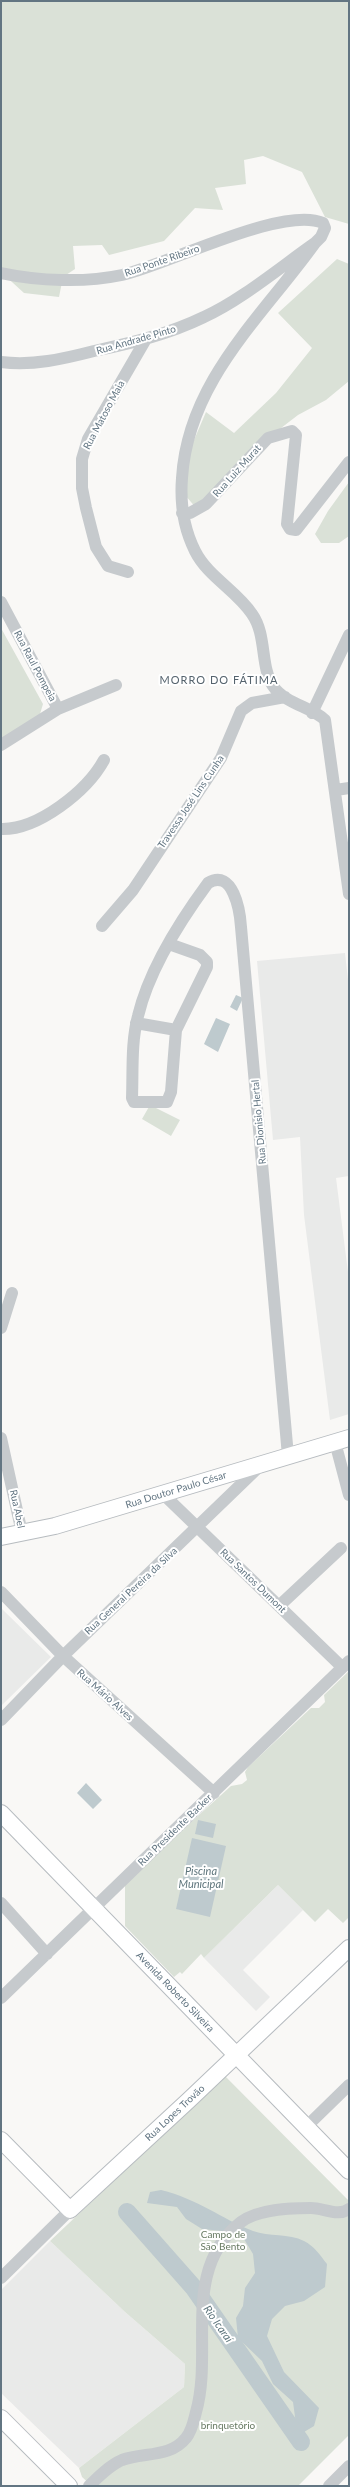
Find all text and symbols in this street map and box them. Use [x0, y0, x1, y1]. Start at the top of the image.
street label: Rua Ponte Ribeiro [123, 243, 201, 279]
street label: Rua Andrade Pinto [95, 323, 177, 357]
street label: Rua Matoso Maia [81, 378, 127, 452]
street label: Rua Luiz Murat [210, 443, 264, 499]
street label: Rua Raul Pompeia [11, 628, 59, 704]
district label: MORRO DO FÁTIMA [160, 673, 278, 687]
street label: Travessa José Lins Cunha [155, 753, 227, 851]
street label: Rua Dionisio Hertal [249, 1079, 269, 1165]
street label: Rua Doutor Paulo César [124, 1469, 228, 1511]
street label: Rua Abel [7, 1489, 27, 1529]
street label: Rua General Pereira da Silva [82, 1545, 180, 1637]
street label: Rua Santos Dumont [217, 1546, 289, 1616]
street label: Rua Mário Alves [74, 1667, 136, 1723]
street label: Rua Presidente Backer [136, 1792, 214, 1868]
water label: Piscina Municipal [178, 1864, 224, 1890]
street label: Avenida Roberto Silveira [133, 1949, 217, 2035]
street label: Rua Lopes Trovão [143, 2082, 207, 2144]
park label: Campo de São Bento [201, 2229, 245, 2252]
water label: Rio Icaraí [201, 2303, 235, 2345]
park label: brinquetório [201, 2420, 255, 2432]

